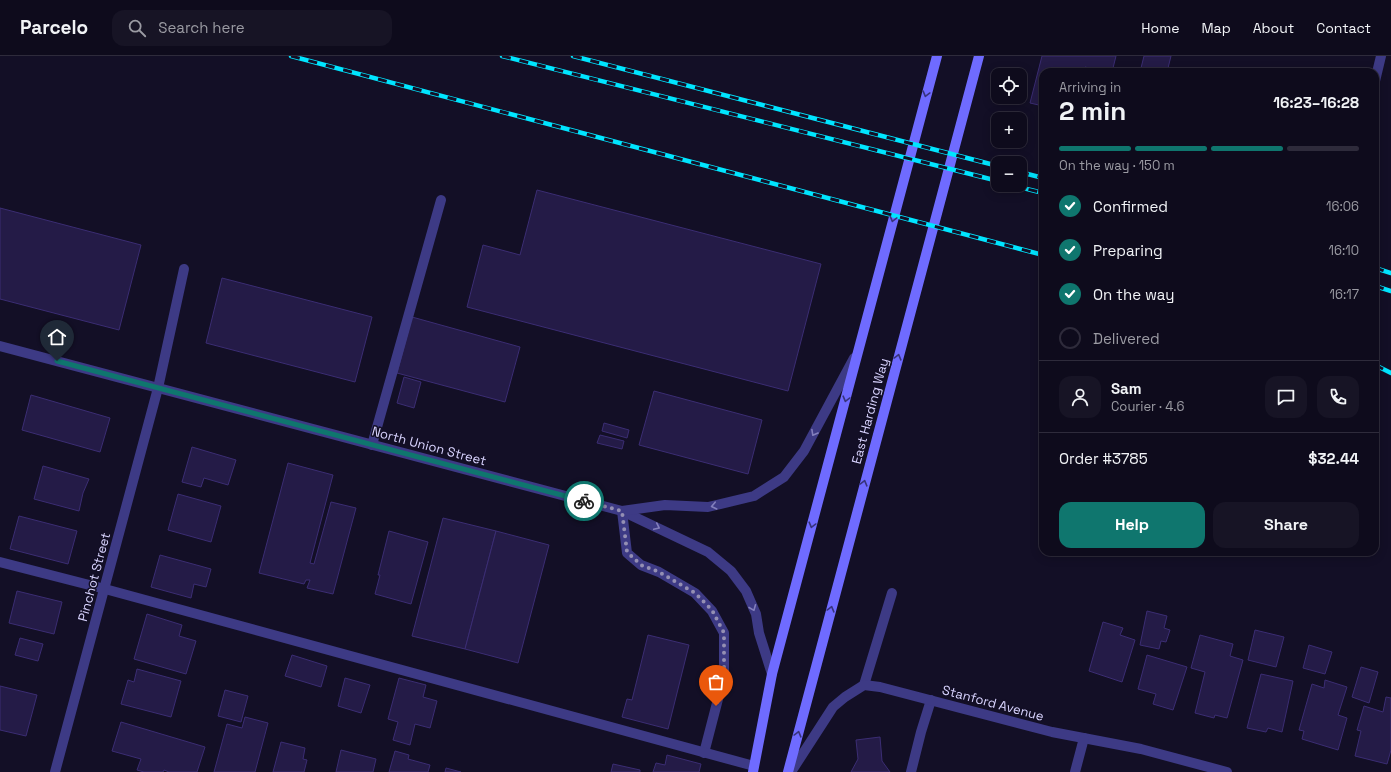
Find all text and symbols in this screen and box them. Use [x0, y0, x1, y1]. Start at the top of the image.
search box [112, 10, 392, 46]
text: Parcelo [20, 15, 88, 40]
icon: search [126, 17, 148, 39]
text: Search here [158, 18, 245, 37]
text: Home [1141, 19, 1179, 37]
text: Map [1201, 19, 1231, 37]
text: About [1253, 19, 1294, 37]
text: Contact [1316, 19, 1371, 37]
map controls [991, 68, 1027, 192]
button: locate [991, 68, 1027, 104]
text: Arriving in [1059, 79, 1121, 96]
one-way arrow [923, 90, 931, 97]
text: 16:23–16:28 [1273, 93, 1359, 112]
text: 2 min [1059, 94, 1126, 128]
button: + [991, 112, 1027, 148]
button: − [991, 156, 1027, 192]
text: On the way · 150 m [1059, 157, 1175, 174]
icon: check [1059, 195, 1081, 217]
text: Confirmed [1093, 197, 1168, 216]
text: 16:06 [1326, 198, 1359, 215]
one-way arrow [889, 216, 898, 223]
icon: check [1059, 239, 1081, 261]
text: Preparing [1093, 241, 1163, 260]
text: 16:10 [1329, 242, 1359, 259]
icon: check [1059, 283, 1081, 305]
text: On the way [1093, 285, 1174, 304]
text: 16:17 [1330, 286, 1359, 303]
pin [40, 320, 74, 361]
icon: home [46, 326, 68, 348]
text: Delivered [1093, 329, 1160, 348]
one-way arrow [893, 354, 902, 361]
street label: East Harding Way [848, 356, 892, 466]
button: person [1059, 376, 1101, 418]
button: chat [1265, 376, 1307, 418]
button: phone [1317, 376, 1359, 418]
text: Sam [1111, 379, 1142, 398]
one-way arrow [842, 395, 851, 402]
text: Courier · 4.6 [1111, 398, 1184, 415]
street label: North Union Street [370, 423, 488, 469]
one-way arrow [811, 428, 819, 436]
text: Order #3785 [1059, 449, 1148, 468]
text: $32.44 [1308, 449, 1359, 468]
one-way arrow [860, 480, 868, 486]
courier [564, 481, 604, 521]
icon: bike [573, 490, 595, 512]
one-way arrow [711, 501, 718, 509]
button: Help [1059, 502, 1205, 548]
button: Share [1213, 502, 1359, 548]
one-way arrow [653, 522, 661, 530]
one-way arrow [809, 522, 817, 528]
street label: Pinchot Street [74, 531, 114, 623]
one-way arrow [749, 605, 757, 612]
one-way arrow [826, 605, 835, 612]
pin [699, 665, 733, 706]
icon: bag [705, 671, 727, 693]
street label: Stanford Avenue [940, 681, 1046, 725]
one-way arrow [793, 731, 802, 738]

